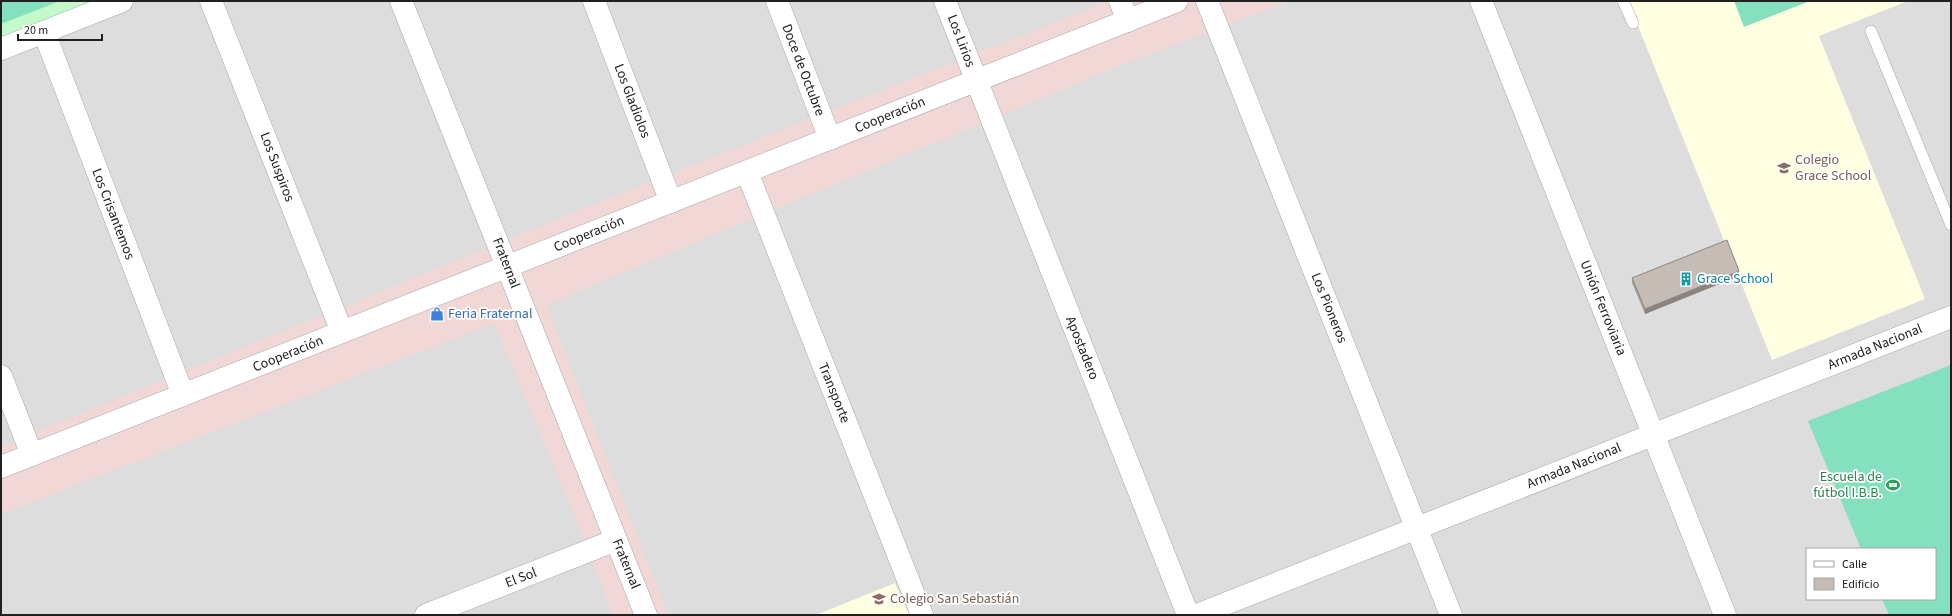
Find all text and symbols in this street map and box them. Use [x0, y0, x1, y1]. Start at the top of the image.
street label: Los Lirios [942, 12, 980, 70]
scale bar [18, 16, 102, 42]
street label: Doce de Octubre [776, 21, 830, 119]
text: 20 m [24, 22, 48, 39]
street label: Los Gladiolos [609, 61, 655, 141]
street label: Cooperación [852, 92, 928, 138]
street label: Los Suspiros [255, 129, 299, 205]
place label: Colegio Grace School [1795, 150, 1872, 186]
school or university icon: Colegio Grace School [1776, 160, 1792, 176]
street label: Los Crisantemos [86, 165, 140, 263]
street label: Cooperación [551, 211, 627, 257]
street label: Fraternal [487, 235, 525, 292]
street label: Unión Ferroviaria [1575, 257, 1631, 359]
place label: Grace School [1697, 269, 1774, 289]
street label: Los Pioneros [1306, 270, 1352, 346]
building icon: Grace School [1678, 271, 1694, 287]
place label: Feria Fraternal [448, 304, 533, 324]
shop icon: Feria Fraternal [429, 306, 445, 322]
street label: Apostadero [1060, 313, 1104, 383]
street label: Armada Nacional [1825, 319, 1926, 375]
street label: Cooperación [250, 331, 326, 377]
street label: Transporte [813, 360, 855, 426]
street label: Armada Nacional [1524, 438, 1625, 494]
place label: Escuela de fútbol I.B.B. [1813, 467, 1882, 503]
sports icon: Escuela de fútbol I.B.B. [1885, 477, 1901, 493]
street label: Fraternal [607, 536, 645, 593]
legend [1806, 548, 1936, 600]
text: Calle [1842, 556, 1867, 573]
street label: El Sol [502, 563, 540, 593]
text: Edificio [1842, 576, 1879, 593]
place label: Colegio San Sebastián [890, 589, 1019, 609]
school or university icon: Colegio San Sebastián [871, 591, 887, 607]

